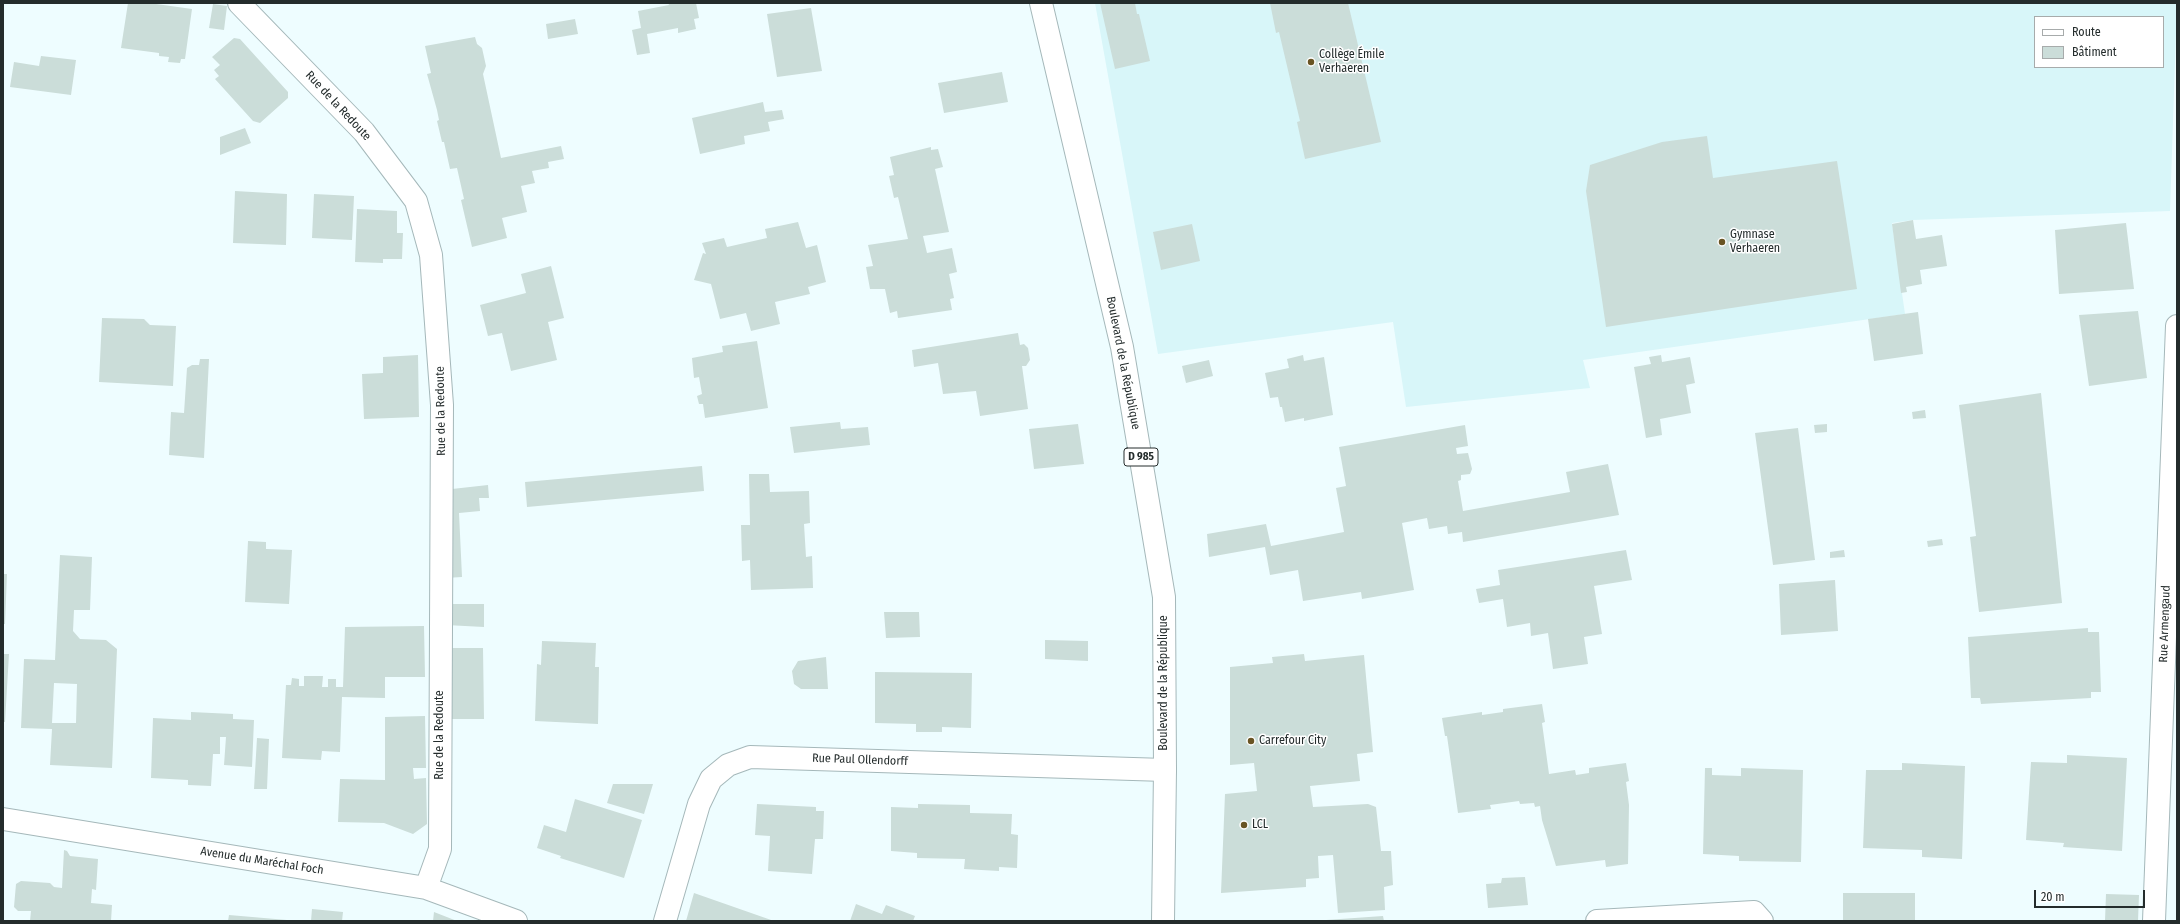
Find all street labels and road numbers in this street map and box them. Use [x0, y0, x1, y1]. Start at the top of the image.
street label: Rue de la Redoute [302, 68, 374, 144]
street label: Boulevard de la République [1103, 295, 1143, 431]
street label: Rue de la Redoute [433, 366, 449, 456]
road number: D 985 [1124, 448, 1158, 466]
street label: Rue Armengaud [2156, 585, 2174, 663]
street label: Boulevard de la République [1157, 615, 1171, 751]
street label: Rue de la Redoute [433, 690, 447, 780]
street label: Rue Paul Ollendorff [812, 751, 908, 769]
street label: Avenue du Maréchal Foch [199, 844, 325, 878]

